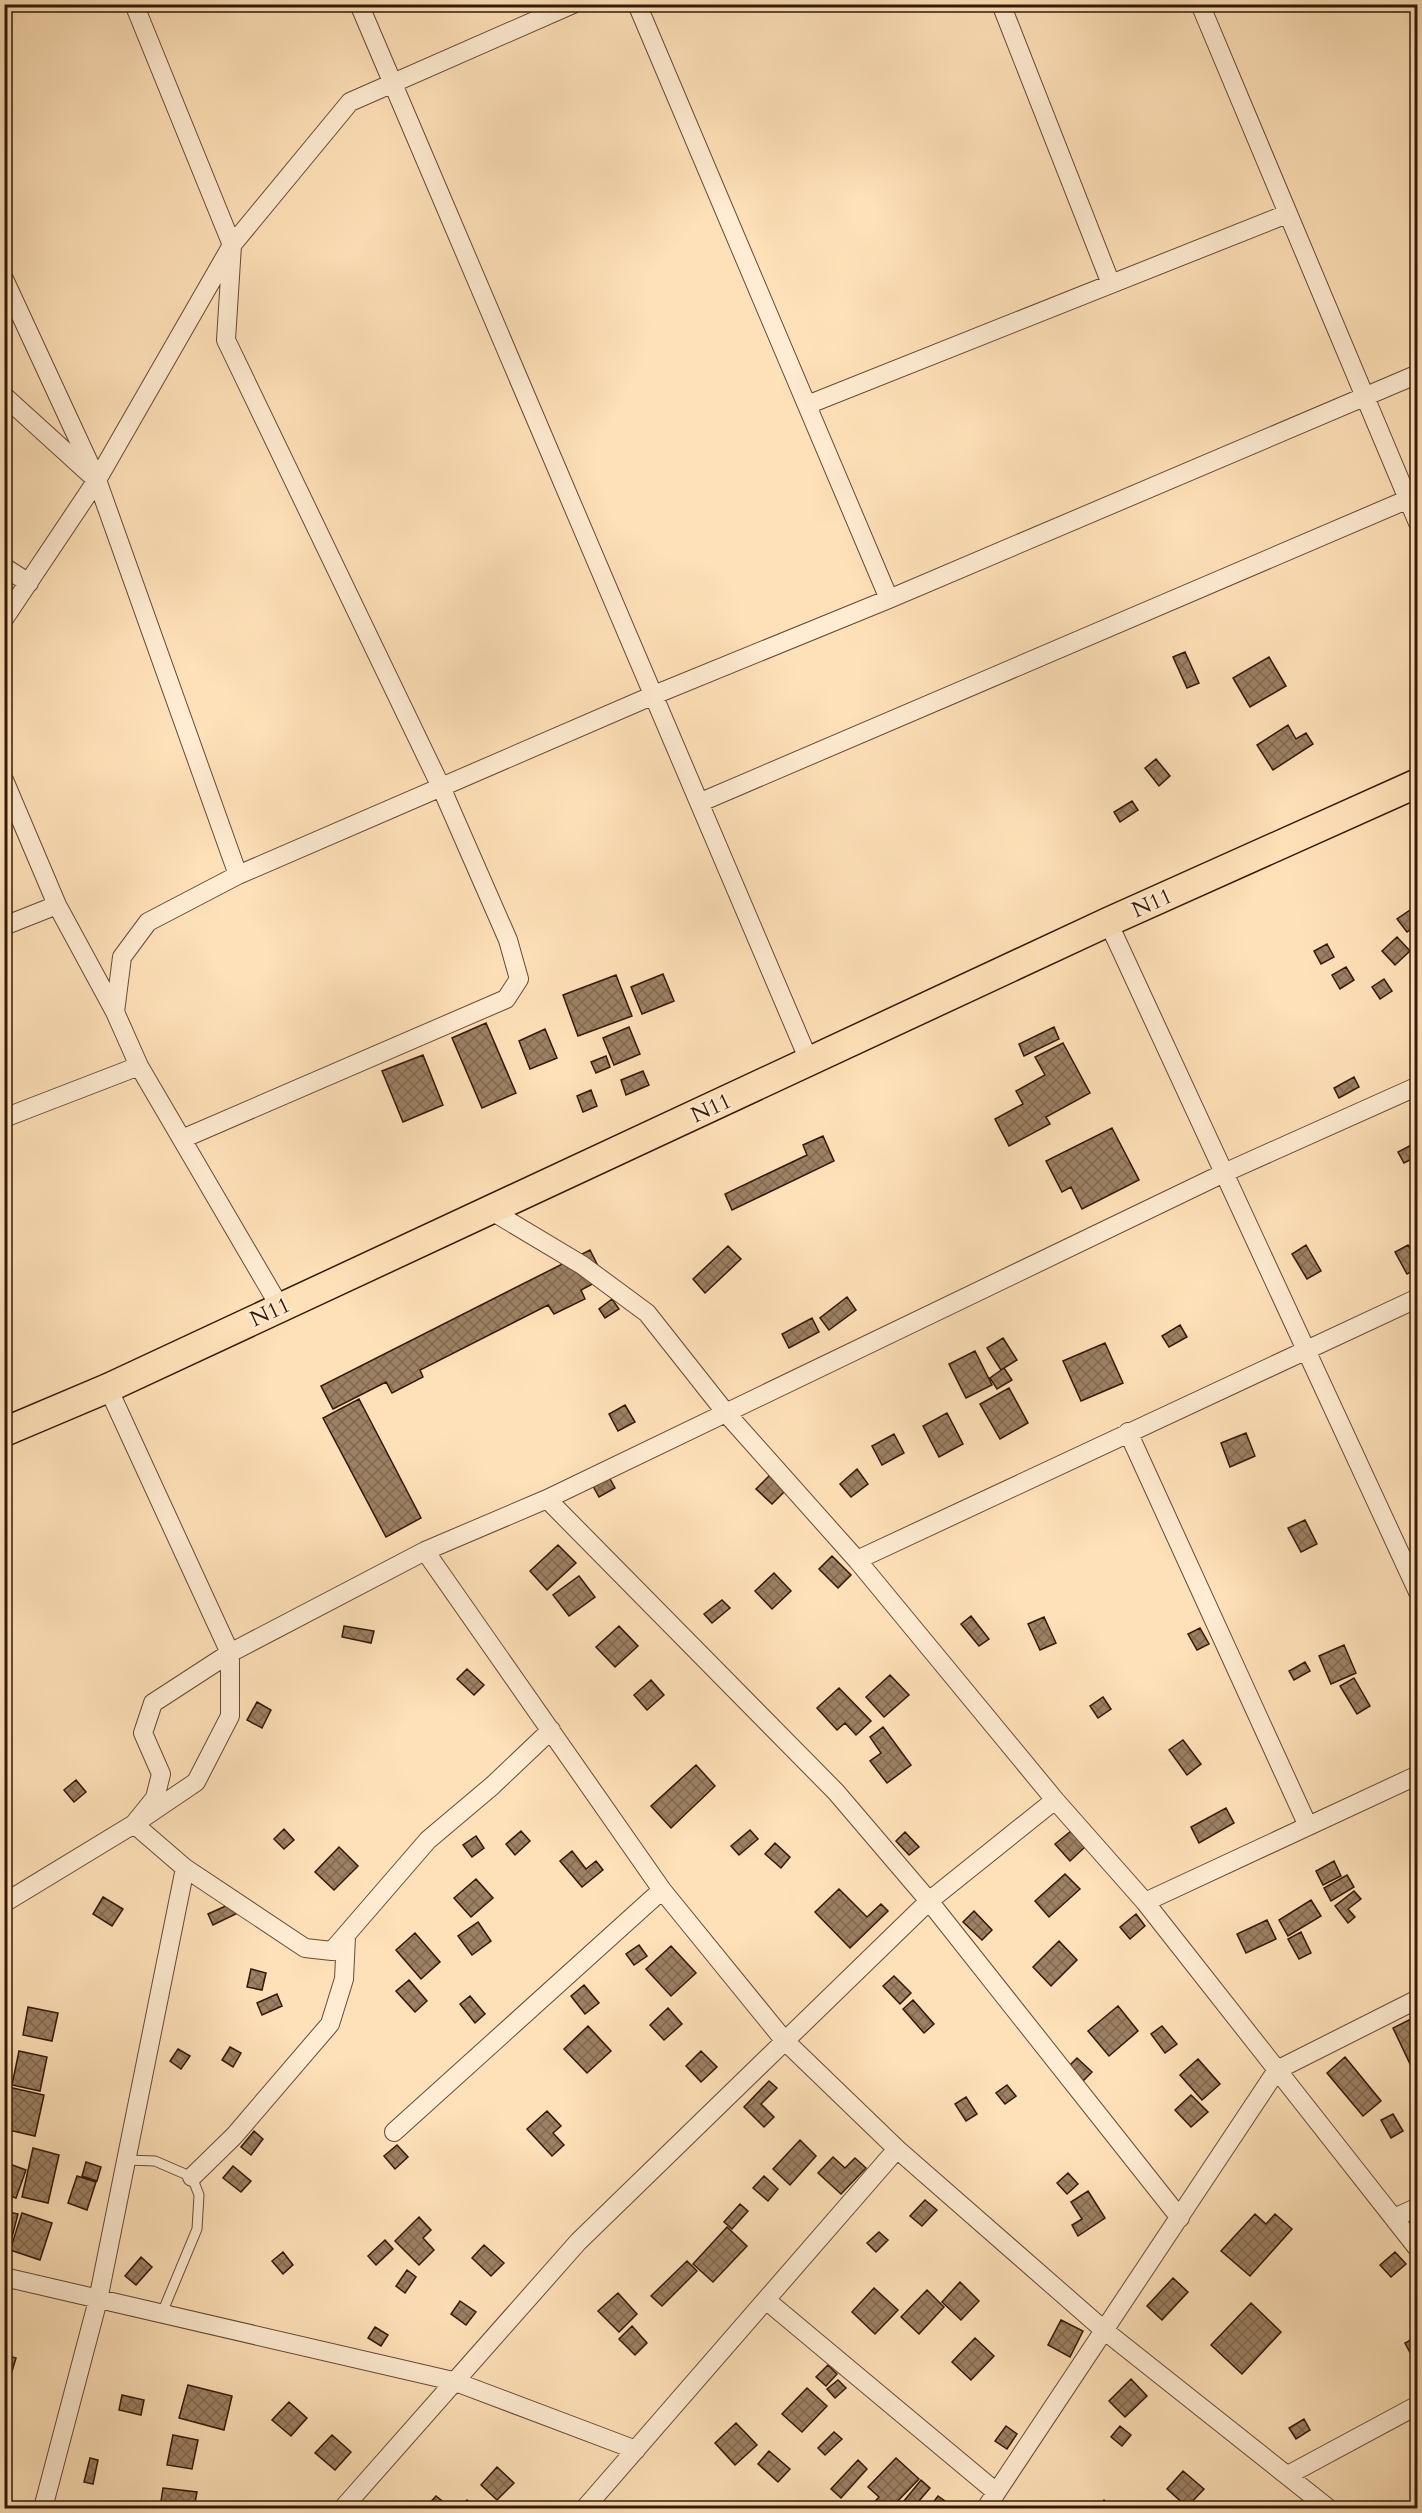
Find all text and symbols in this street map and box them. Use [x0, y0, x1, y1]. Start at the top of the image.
street label: N11 [1127, 881, 1177, 925]
street label: N11 [686, 1086, 736, 1130]
street label: N11 [245, 1290, 295, 1334]

